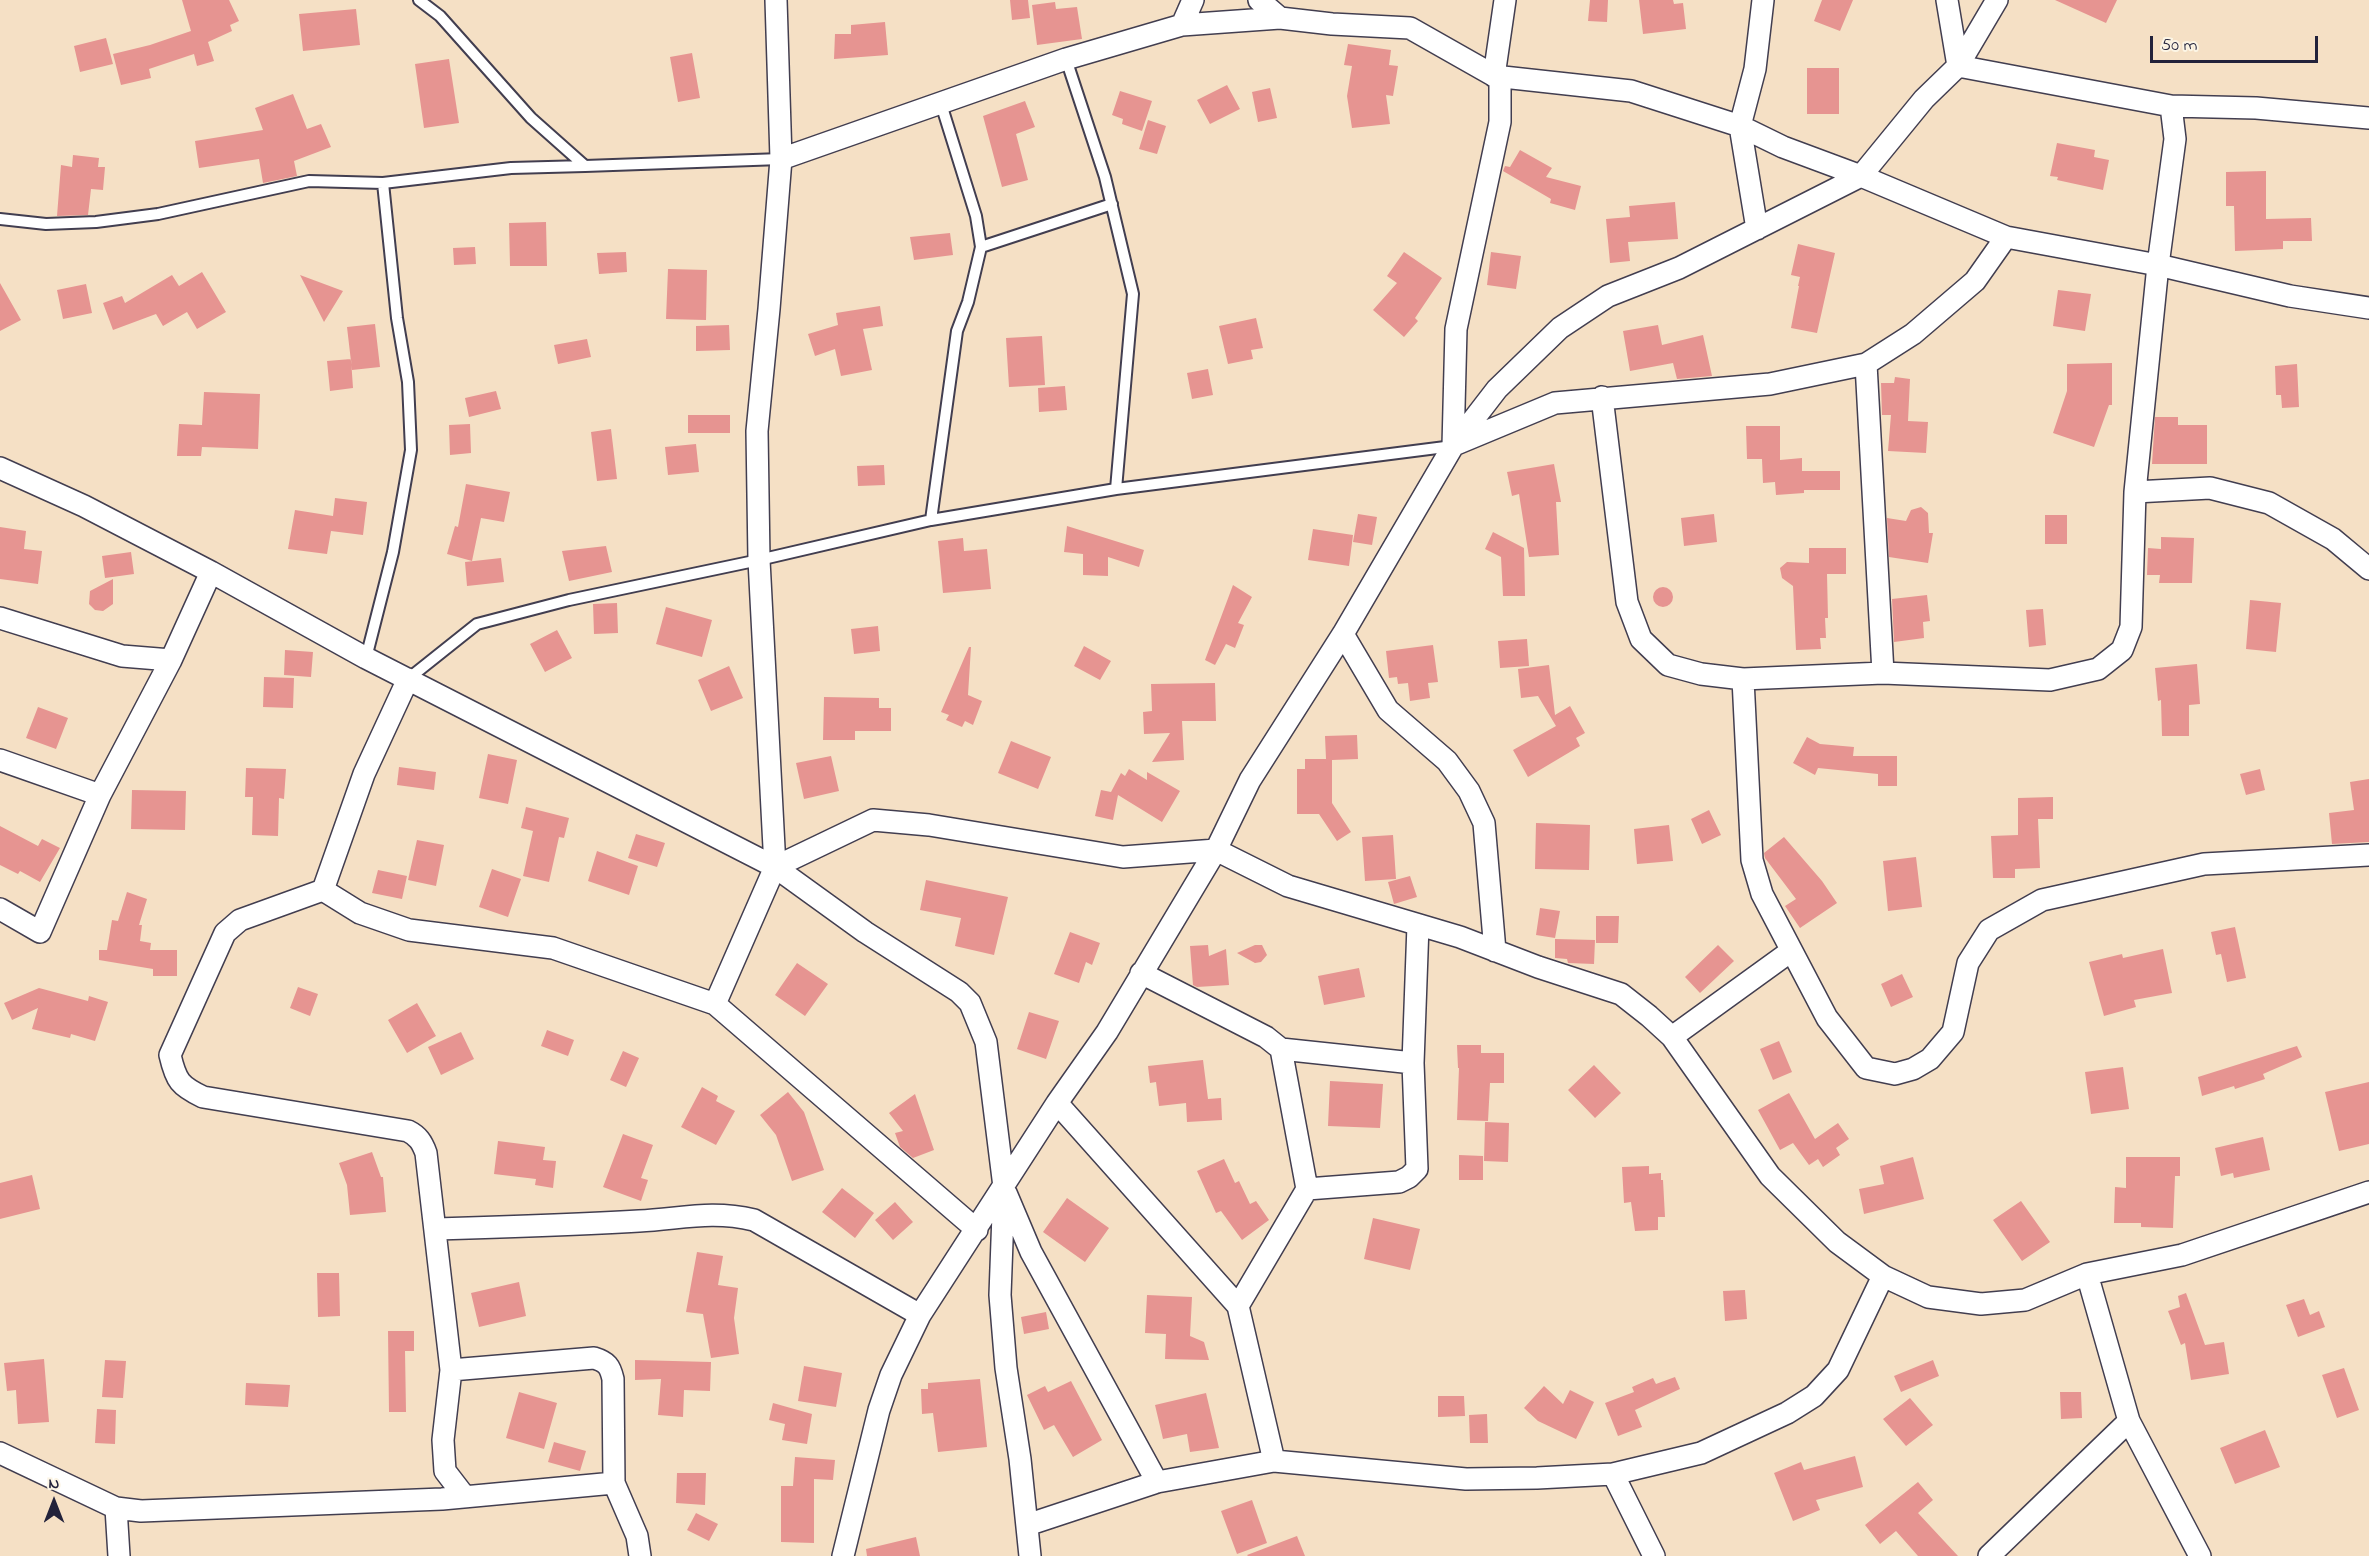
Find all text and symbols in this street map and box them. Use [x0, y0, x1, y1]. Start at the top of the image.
scale bar [2153, 24, 2321, 62]
text: 50 m [2161, 33, 2198, 59]
north arrow [24, 1472, 84, 1532]
text: N [49, 1472, 59, 1496]

